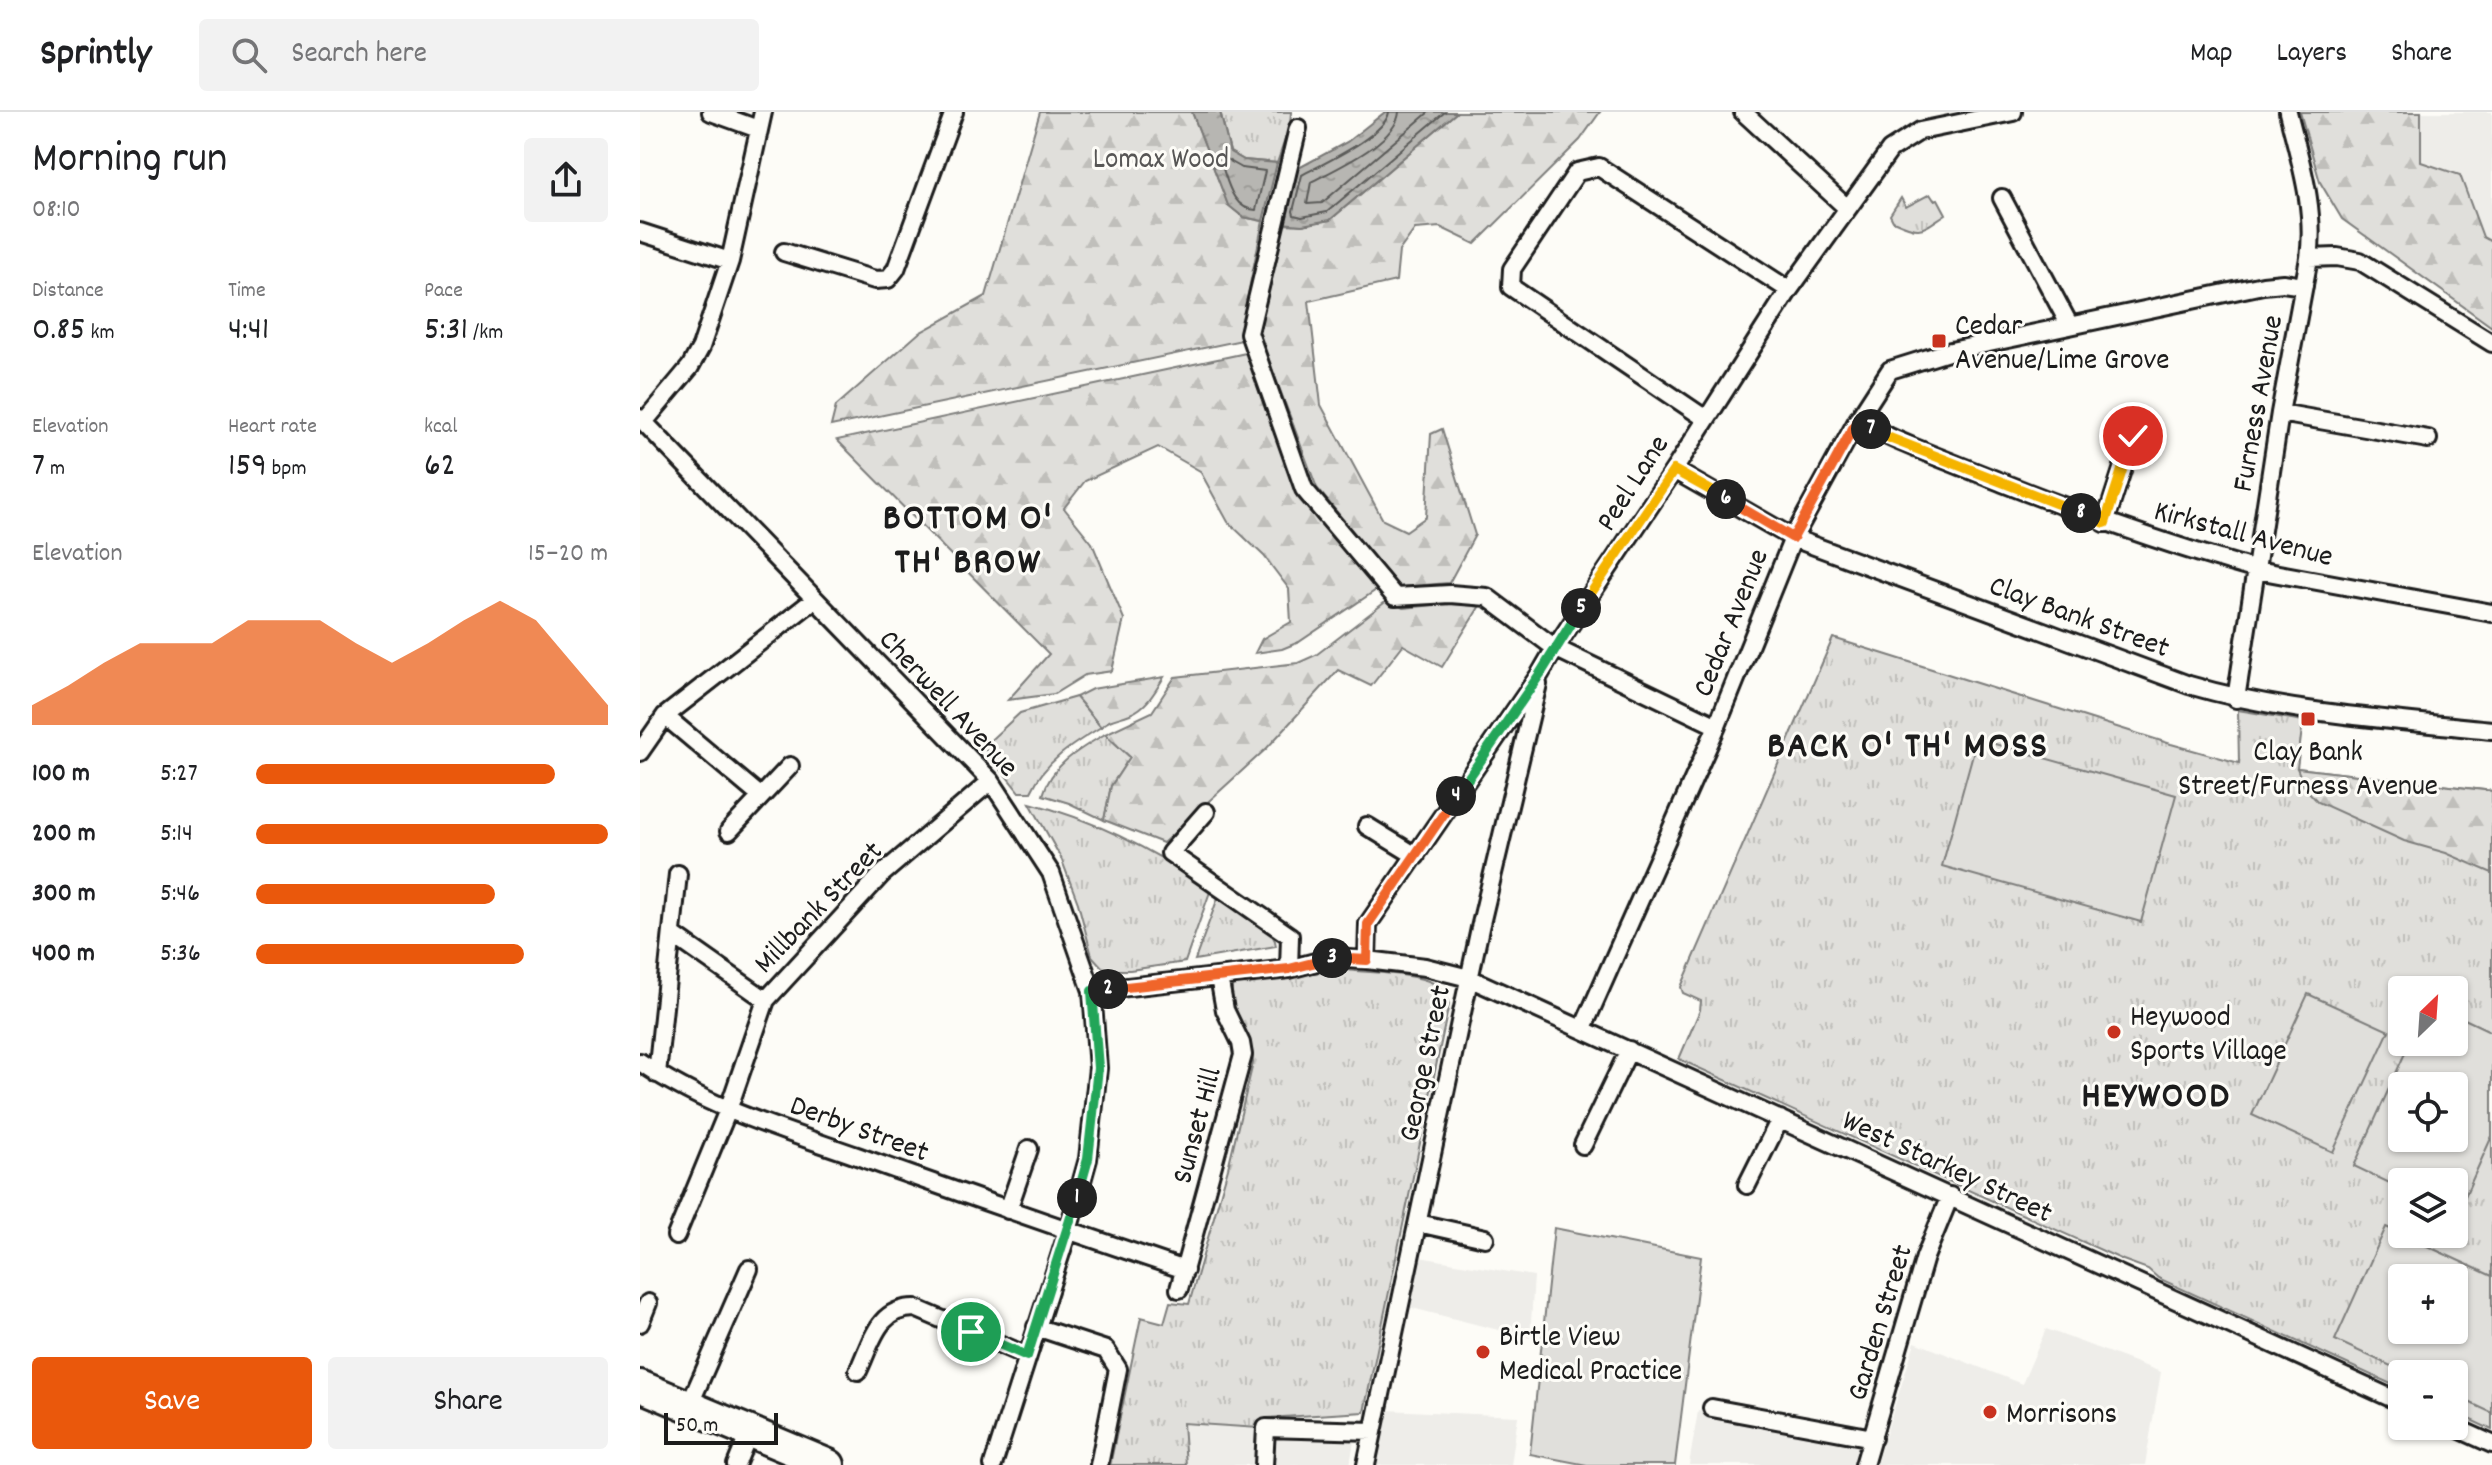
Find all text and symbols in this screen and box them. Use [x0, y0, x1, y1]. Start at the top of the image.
search box [199, 19, 759, 91]
text: Sprintly [40, 28, 151, 83]
icon: search [227, 33, 271, 77]
text: Search here [291, 34, 427, 77]
text: Map [2190, 35, 2233, 75]
text: Layers [2277, 35, 2347, 75]
text: Share [2391, 35, 2452, 75]
text: Morning run [32, 130, 227, 193]
button: share [524, 138, 608, 222]
park label: Lomax Wood [1093, 140, 1229, 183]
text: 08:10 [32, 192, 81, 229]
text: Distance [32, 276, 104, 307]
text: Time [228, 276, 266, 307]
text: Pace [424, 276, 463, 307]
text: 0.85 [32, 307, 86, 356]
text: 4:41 [228, 307, 269, 356]
text: 5:31 [424, 307, 468, 356]
place label: Cedar Avenue/Lime Grove [1955, 307, 2169, 384]
street label: Furness Avenue [2224, 312, 2297, 496]
text: km [86, 318, 115, 349]
text: /km [468, 318, 503, 349]
marker: Cedar Avenue/Lime Grove [1930, 332, 1948, 350]
pin [2099, 402, 2167, 470]
pin: 7 [1851, 409, 1891, 449]
text: Elevation [32, 412, 109, 443]
text: Heart rate [228, 412, 317, 443]
text: kcal [424, 412, 457, 443]
text: 7 [1867, 413, 1875, 444]
icon: check [2111, 414, 2155, 458]
street label: Peel Lane [1587, 428, 1682, 541]
text: 7 [32, 443, 45, 492]
text: 159 [228, 443, 267, 492]
text: 62 [424, 443, 456, 492]
text: m [45, 454, 65, 485]
text: bpm [267, 454, 307, 485]
pin: 6 [1706, 479, 1746, 519]
text: 6 [1721, 483, 1731, 514]
street label: Kirkstall Avenue [2149, 492, 2337, 581]
district label: BOTTOM O' TH' BROW [883, 493, 1053, 592]
pin: 8 [2061, 493, 2101, 533]
text: 8 [2077, 497, 2085, 528]
text: Elevation [32, 536, 122, 573]
text: 15–20 m [528, 536, 608, 573]
street label: Cedar Avenue [1684, 543, 1782, 704]
street label: Clay Bank Street [1982, 567, 2175, 672]
pin: 5 [1561, 588, 1601, 628]
text: 5 [1576, 592, 1586, 623]
street label: Cherwell Avenue [867, 621, 1027, 789]
marker: Clay Bank Street/Furness Avenue [2299, 710, 2317, 728]
district label: BACK O' TH' MOSS [1767, 721, 2049, 776]
place label: Clay Bank Street/Furness Avenue [2178, 733, 2438, 810]
text: 100 m [32, 756, 90, 793]
text: 5:27 [160, 756, 198, 793]
pin: 4 [1436, 776, 1476, 816]
text: 4 [1451, 780, 1461, 811]
text: 200 m [32, 816, 96, 853]
text: 5:14 [160, 816, 193, 853]
street label: Millbank Street [746, 833, 895, 985]
text: 300 m [32, 876, 96, 913]
text: 5:46 [160, 876, 200, 913]
text: 400 m [32, 936, 95, 973]
text: 5:36 [160, 936, 201, 973]
pin: 3 [1312, 938, 1352, 978]
text: 3 [1327, 942, 1337, 973]
pin: 2 [1088, 969, 1128, 1009]
text: 2 [1103, 973, 1113, 1004]
north arrow [2388, 976, 2468, 1056]
map controls [2388, 976, 2468, 1440]
street label: George Street [1390, 982, 1465, 1146]
place label: Heywood Sports Village [2130, 998, 2287, 1075]
marker: Heywood Sports Village [2105, 1023, 2123, 1041]
street label: Sunset Hill [1163, 1063, 1236, 1189]
district label: HEYWOOD [2081, 1071, 2231, 1126]
button: locate [2388, 1072, 2468, 1152]
street label: Derby Street [783, 1086, 934, 1176]
street label: West Starkey Street [1834, 1101, 2058, 1237]
button: layers [2388, 1168, 2468, 1248]
pin: 1 [1057, 1178, 1097, 1218]
text: 1 [1075, 1182, 1079, 1213]
street label: Garden Street [1838, 1240, 1926, 1407]
button: + [2388, 1264, 2468, 1344]
pin [937, 1298, 1005, 1366]
icon: arrive [949, 1310, 993, 1354]
place label: Birtle View Medical Practice [1499, 1318, 1682, 1395]
marker: Birtle View Medical Practice [1474, 1343, 1492, 1361]
button: Save [32, 1357, 312, 1449]
button: Share [328, 1357, 608, 1449]
button: − [2388, 1360, 2468, 1440]
place label: Morrisons [2006, 1395, 2117, 1438]
marker: Morrisons [1981, 1403, 1999, 1421]
scale bar [664, 1409, 778, 1445]
text: 50 m [676, 1411, 718, 1442]

